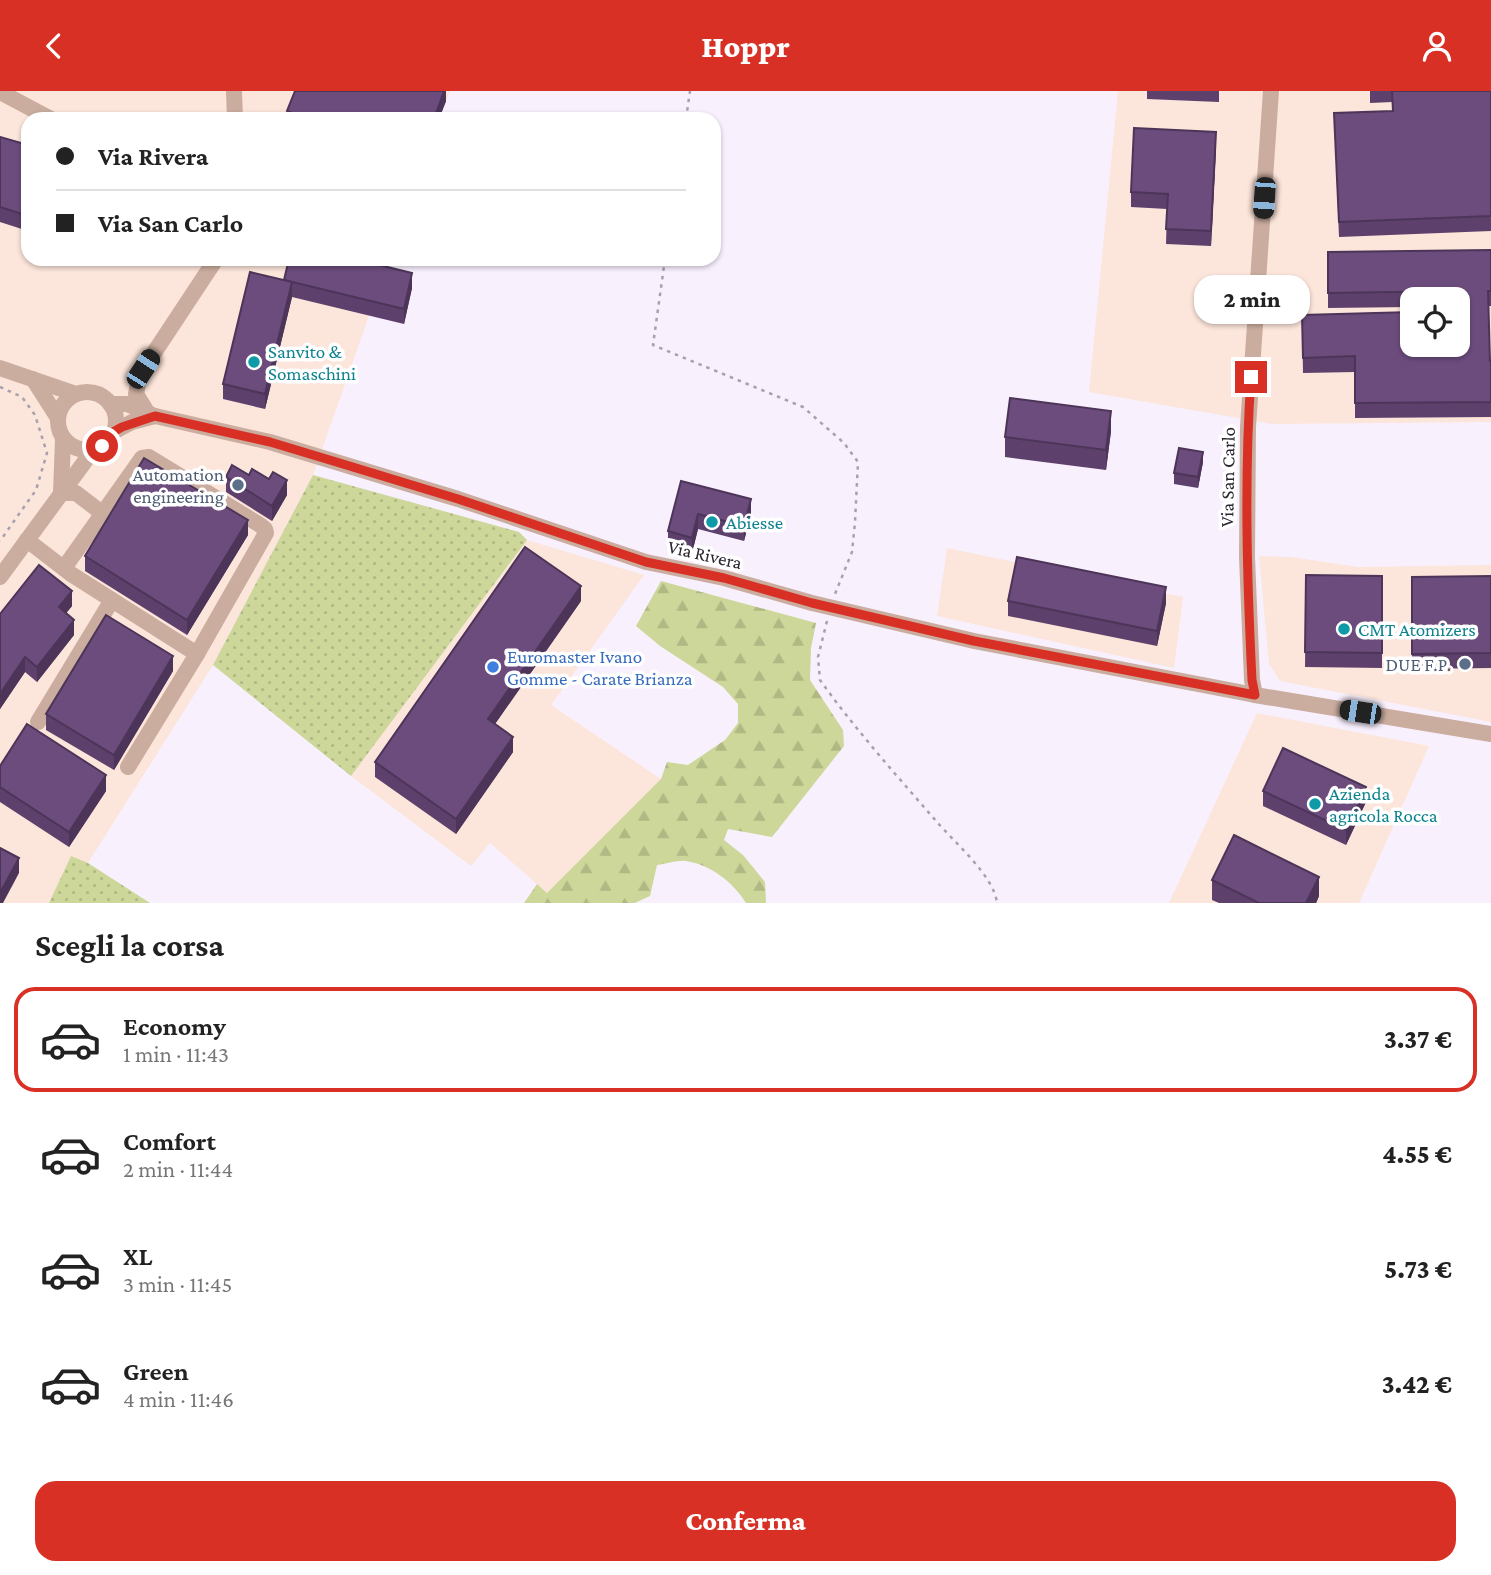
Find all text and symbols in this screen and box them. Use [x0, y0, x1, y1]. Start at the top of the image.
icon: back [35, 27, 73, 65]
icon: person [1418, 27, 1456, 65]
text: Hoppr [701, 28, 790, 64]
text: Via Rivera [98, 142, 209, 171]
car [1253, 176, 1276, 220]
text: Via San Carlo [98, 209, 243, 238]
callout: 2 min [1193, 275, 1309, 324]
text: 2 min [1224, 286, 1280, 312]
map controls [1400, 287, 1470, 357]
button: locate [1400, 287, 1470, 357]
place label: Sanvito & Somaschini [268, 341, 356, 384]
car [123, 346, 164, 392]
marker: Sanvito & Somaschini [246, 354, 262, 370]
route end [1235, 361, 1267, 393]
street label: Via San Carlo [1216, 427, 1239, 527]
route start [86, 430, 118, 462]
place label: Automation engineering [133, 464, 224, 507]
marker: Automation engineering [230, 477, 246, 493]
place label: Abiesse [726, 512, 783, 533]
marker: Abiesse [704, 514, 720, 530]
street label: Via Rivera [666, 536, 744, 573]
place label: CMT Atomizers [1358, 619, 1476, 640]
marker: CMT Atomizers [1336, 621, 1352, 637]
place label: Euromaster Ivano Gomme - Carate Brianza [507, 646, 693, 689]
place label: DUE F.P. [1385, 654, 1451, 675]
marker: DUE F.P. [1457, 656, 1473, 672]
marker: Euromaster Ivano Gomme - Carate Brianza [485, 659, 501, 675]
car [1338, 698, 1383, 726]
place label: Azienda agricola Rocca [1329, 783, 1438, 826]
marker: Azienda agricola Rocca [1307, 796, 1323, 812]
text: Scegli la corsa [35, 927, 224, 963]
icon: car [39, 1008, 102, 1071]
text: Economy [123, 1012, 226, 1041]
text: 3.37 € [1384, 1025, 1452, 1054]
text: 1 min · 11:43 [123, 1041, 229, 1067]
icon: car [39, 1123, 102, 1186]
text: Comfort [123, 1127, 216, 1156]
text: 4.55 € [1382, 1140, 1452, 1169]
text: 2 min · 11:44 [123, 1156, 233, 1182]
icon: car [39, 1238, 102, 1301]
text: XL [123, 1242, 152, 1271]
text: 5.73 € [1384, 1255, 1452, 1284]
text: 3 min · 11:45 [123, 1271, 232, 1297]
icon: car [39, 1353, 102, 1416]
text: Green [123, 1357, 189, 1386]
text: 3.42 € [1382, 1370, 1452, 1399]
text: 4 min · 11:46 [123, 1386, 234, 1412]
button: Conferma [35, 1481, 1456, 1561]

